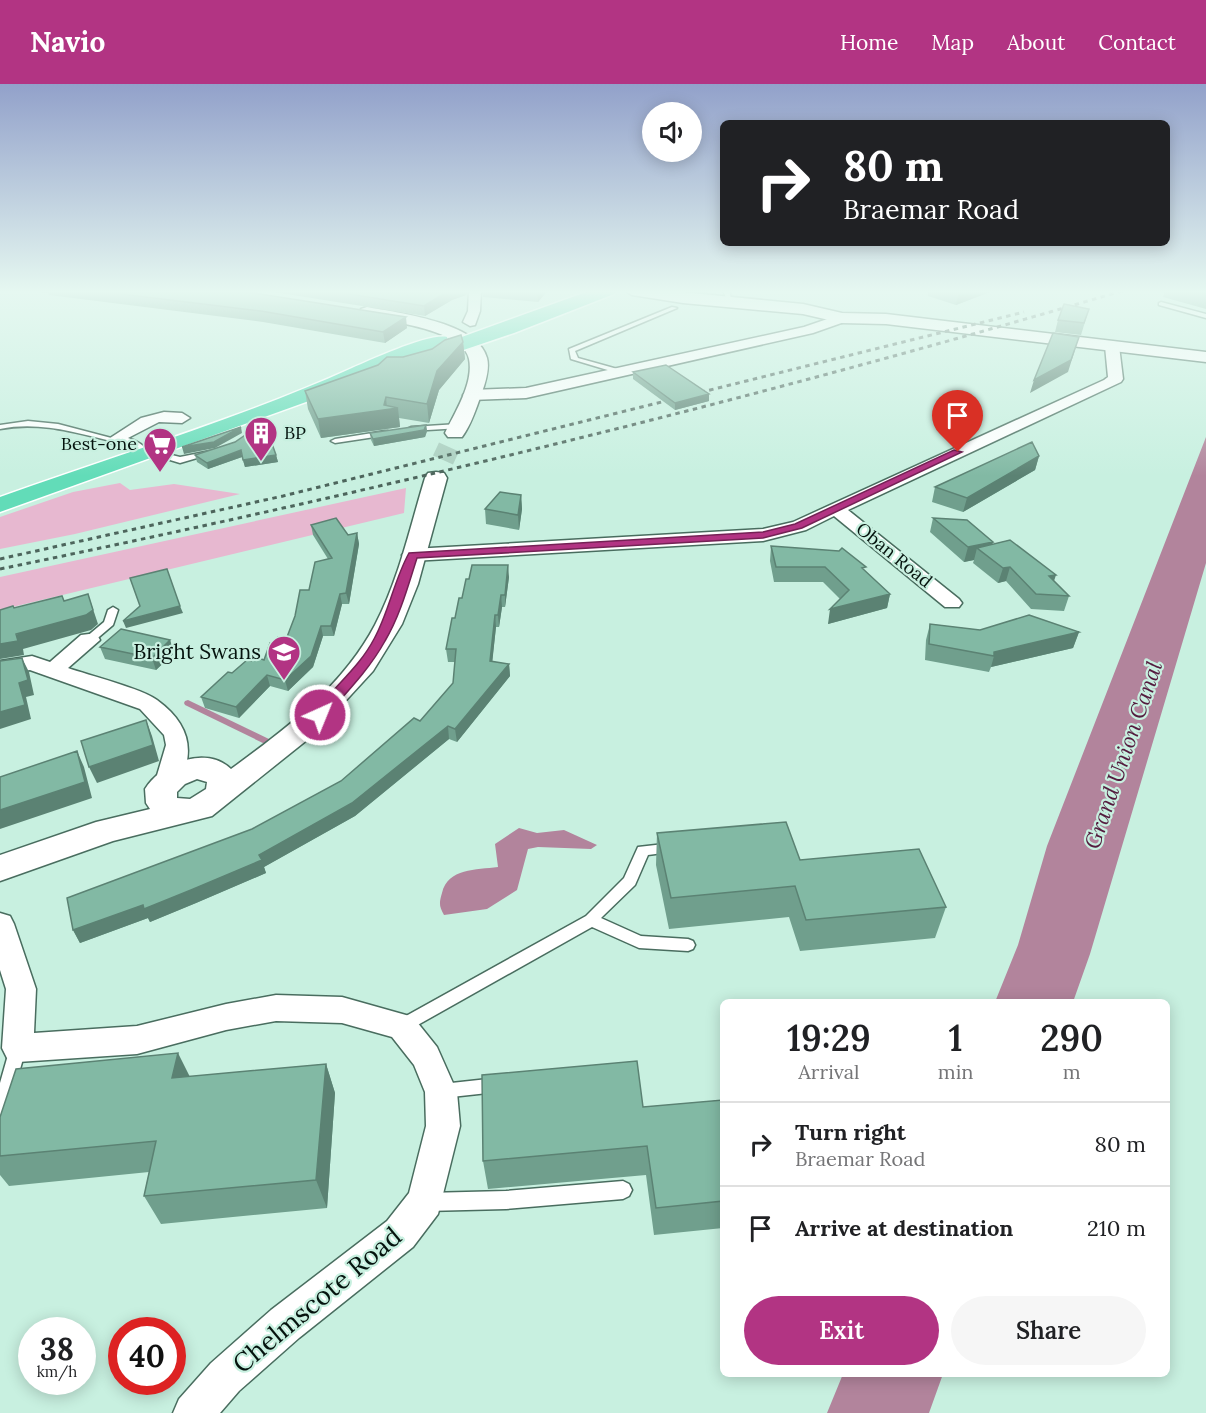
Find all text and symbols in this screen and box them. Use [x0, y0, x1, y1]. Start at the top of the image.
text: Navio [30, 24, 105, 60]
text: Home [840, 29, 898, 56]
text: Map [931, 29, 974, 56]
text: About [1007, 29, 1065, 56]
text: Contact [1098, 29, 1176, 56]
map controls [642, 102, 702, 162]
button: sound [642, 102, 702, 162]
text: 80 m [843, 139, 943, 193]
icon: right [744, 144, 822, 222]
text: Braemar Road [843, 192, 1019, 226]
pin [932, 390, 983, 452]
icon: arrive [941, 399, 974, 432]
building icon: BP [243, 415, 279, 462]
place label: BP [284, 421, 306, 444]
supermarket icon: Best-one [142, 426, 178, 473]
place label: Best-one [61, 432, 137, 455]
street label: Oban Road [852, 517, 937, 592]
school or university icon: Bright Swans [266, 634, 302, 681]
place label: Bright Swans [133, 638, 261, 665]
water label: Grand Union Canal [1078, 658, 1168, 852]
position arrow [288, 683, 352, 747]
text: 19:29 [787, 1015, 871, 1061]
text: 1 [949, 1015, 963, 1061]
text: 290 [1040, 1015, 1103, 1061]
text: Arrival [798, 1059, 859, 1084]
text: min [938, 1059, 973, 1084]
text: m [1063, 1059, 1081, 1084]
text: Turn right [795, 1118, 906, 1146]
icon: right [744, 1128, 777, 1161]
text: 80 m [1095, 1130, 1146, 1158]
text: Braemar Road [795, 1146, 925, 1171]
icon: arrive [744, 1212, 777, 1245]
text: Arrive at destination [795, 1214, 1013, 1242]
text: 210 m [1087, 1214, 1146, 1242]
street label: Chelmscote Road [225, 1219, 408, 1380]
button: Exit [744, 1296, 939, 1365]
button: Share [951, 1296, 1146, 1365]
speed limit sign: 40 [108, 1317, 186, 1395]
text: 38 [40, 1330, 74, 1368]
text: km/h [37, 1362, 77, 1381]

